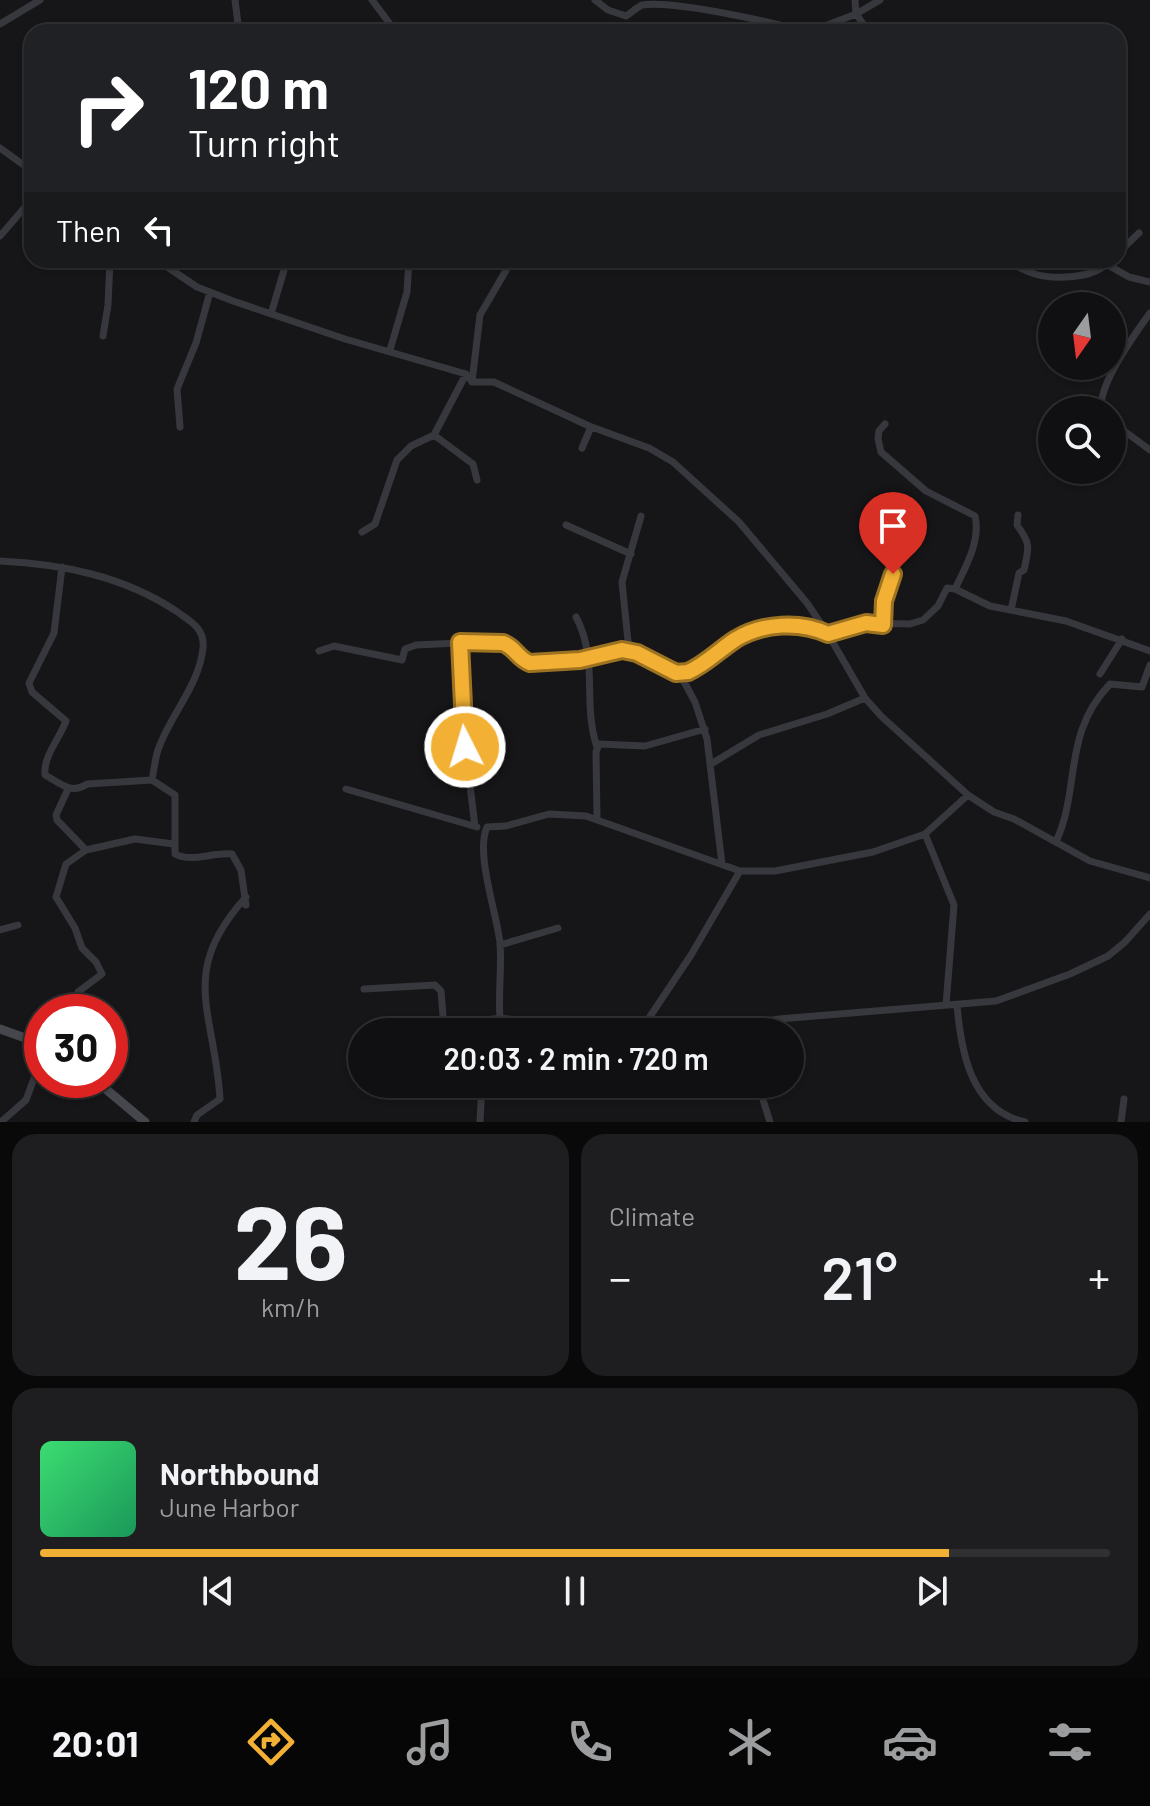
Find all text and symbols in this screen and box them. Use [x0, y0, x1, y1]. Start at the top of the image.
text: 120 m [188, 53, 329, 120]
icon: right [56, 56, 160, 160]
text: Turn right [188, 121, 340, 164]
icon: left [137, 208, 181, 252]
text: Then [56, 212, 121, 248]
north arrow [1038, 292, 1126, 380]
map controls [1038, 292, 1126, 484]
button: search [1038, 396, 1126, 484]
pin [859, 492, 927, 574]
icon: arrive [871, 504, 915, 548]
position arrow [423, 705, 507, 789]
speed limit sign: 30 [24, 994, 128, 1098]
text: 20:03 · 2 min · 720 m [443, 1040, 709, 1076]
text: 26 [233, 1176, 348, 1301]
text: Climate [609, 1200, 695, 1231]
text: 21° [821, 1240, 898, 1312]
text: − [609, 1250, 631, 1303]
text: + [1088, 1250, 1110, 1303]
text: km/h [261, 1291, 320, 1322]
text: Northbound [160, 1455, 319, 1491]
text: June Harbor [160, 1491, 299, 1522]
icon: previous [196, 1569, 240, 1613]
icon: pause [553, 1569, 597, 1613]
icon: next [910, 1569, 954, 1613]
icon: directions [243, 1714, 299, 1770]
icon: music [402, 1714, 458, 1770]
icon: phone [562, 1714, 618, 1770]
icon: climate [722, 1714, 778, 1770]
icon: car [882, 1714, 938, 1770]
icon: filters [1042, 1714, 1098, 1770]
text: 20:01 [52, 1721, 139, 1764]

